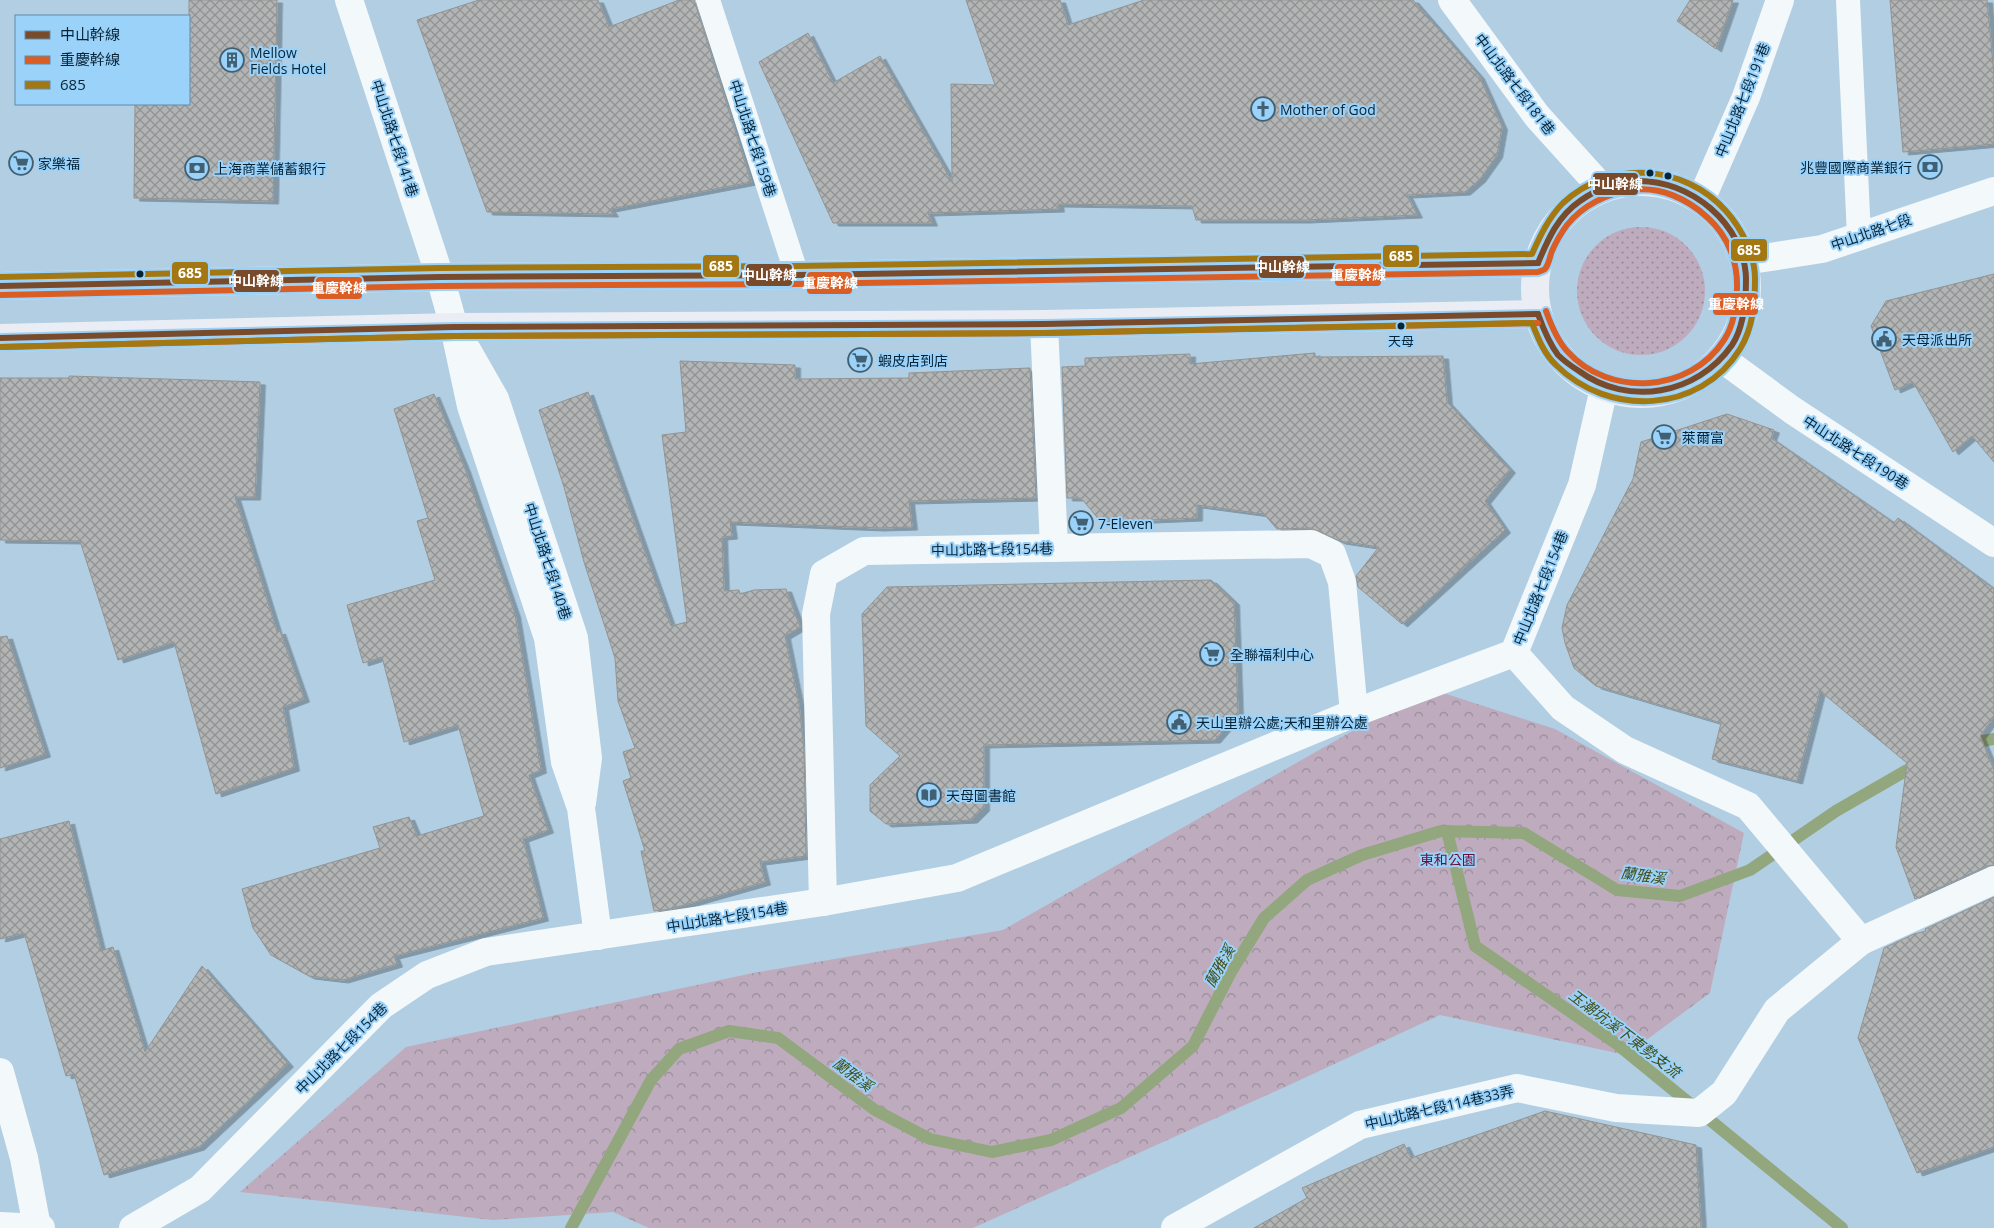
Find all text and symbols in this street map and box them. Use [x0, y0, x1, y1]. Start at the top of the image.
legend [15, 15, 190, 105]
text: 中山幹線 [60, 24, 120, 44]
street label: 中山北路七段181巷 [1471, 30, 1559, 138]
street label: 中山北路七段191巷 [1710, 40, 1774, 160]
place label: Mellow Fields Hotel [250, 43, 326, 78]
building icon: Mellow Fields Hotel [219, 47, 245, 73]
text: 重慶幹線 [60, 49, 120, 69]
text: 685 [60, 74, 86, 94]
street label: 中山北路七段141巷 [367, 77, 423, 199]
street label: 中山北路七段159巷 [725, 77, 781, 199]
church icon: Mother of God [1250, 96, 1276, 122]
place label: Mother of God [1280, 100, 1376, 119]
supermarket icon: 家樂福 [8, 150, 34, 176]
place label: 家樂福 [38, 154, 80, 173]
bank icon: 兆豐國際商業銀行 [1917, 154, 1943, 180]
bank icon: 上海商業儲蓄銀行 [184, 155, 210, 181]
place label: 兆豐國際商業銀行 [1800, 158, 1912, 177]
place label: 上海商業儲蓄銀行 [214, 159, 326, 178]
unlabelled marker [1645, 168, 1655, 178]
unlabelled marker [1663, 171, 1673, 181]
line badge: 中山幹線 [1592, 172, 1639, 196]
text: 中山幹線 [1587, 174, 1643, 193]
street label: 中山北路七段 [1828, 209, 1914, 255]
line badge: 685 [1730, 238, 1768, 262]
text: 685 [1737, 240, 1761, 259]
line badge: 685 [1382, 244, 1420, 268]
text: 685 [1389, 246, 1413, 265]
line badge: 685 [702, 254, 740, 278]
line badge: 中山幹線 [1258, 255, 1305, 279]
text: 685 [709, 256, 733, 275]
text: 中山幹線 [1254, 257, 1310, 276]
line badge: 685 [171, 261, 209, 285]
text: 685 [178, 263, 202, 282]
line badge: 中山幹線 [745, 263, 793, 287]
line badge: 重慶幹線 [1334, 263, 1382, 287]
text: 中山幹線 [741, 265, 797, 284]
text: 重慶幹線 [1330, 265, 1386, 284]
unlabelled marker [135, 269, 145, 279]
line badge: 中山幹線 [233, 269, 280, 293]
text: 中山幹線 [228, 271, 284, 290]
line badge: 重慶幹線 [806, 271, 853, 295]
text: 重慶幹線 [802, 273, 858, 292]
line badge: 重慶幹線 [315, 276, 363, 300]
text: 重慶幹線 [311, 278, 367, 297]
line badge: 重慶幹線 [1712, 292, 1759, 316]
text: 重慶幹線 [1708, 294, 1764, 313]
marker: 天母 [1396, 321, 1406, 331]
public building icon: 天母派出所 [1871, 326, 1897, 352]
place label: 天母派出所 [1902, 330, 1972, 349]
place label: 天母 [1388, 332, 1414, 350]
supermarket icon: 蝦皮店到店 [847, 347, 873, 373]
place label: 蝦皮店到店 [878, 351, 948, 370]
street label: 中山北路七段190巷 [1800, 411, 1912, 493]
supermarket icon: 萊爾富 [1651, 424, 1677, 450]
place label: 萊爾富 [1682, 428, 1724, 447]
street label: 中山北路七段140巷 [520, 500, 576, 622]
supermarket icon: 7-Eleven [1068, 510, 1094, 536]
place label: 7-Eleven [1098, 514, 1153, 533]
street label: 中山北路七段154巷 [1508, 528, 1572, 648]
street label: 中山北路七段154巷 [931, 538, 1053, 560]
supermarket icon: 全聯福利中心 [1199, 641, 1225, 667]
place label: 全聯福利中心 [1230, 645, 1314, 664]
public building icon: 天山里辦公處;天和里辦公處 [1166, 709, 1192, 735]
place label: 天山里辦公處;天和里辦公處 [1196, 713, 1368, 732]
library icon: 天母圖書館 [916, 782, 942, 808]
place label: 天母圖書館 [946, 786, 1016, 805]
park label: 東和公園 [1420, 850, 1476, 869]
water label: 蘭雅溪 [1619, 862, 1669, 888]
street label: 中山北路七段154巷 [665, 898, 789, 936]
water label: 蘭雅溪 [1199, 940, 1240, 991]
water label: 玉潮坑溪下東勢支流 [1565, 984, 1687, 1083]
street label: 中山北路七段154巷 [291, 998, 391, 1098]
water label: 蘭雅溪 [829, 1052, 879, 1097]
street label: 中山北路七段114巷33弄 [1363, 1081, 1515, 1133]

